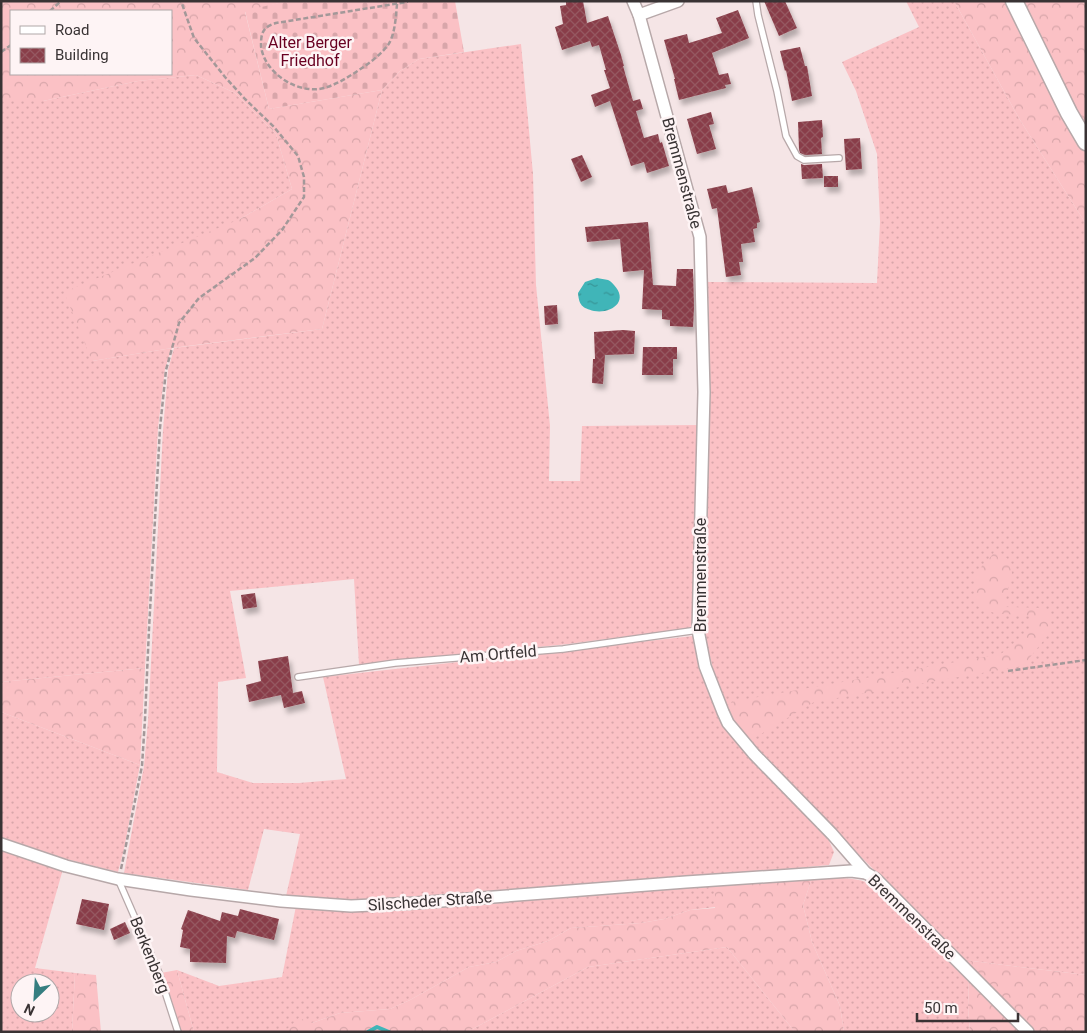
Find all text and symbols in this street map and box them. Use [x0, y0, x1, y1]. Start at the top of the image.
legend [10, 10, 172, 75]
text: Road [55, 21, 89, 39]
park label: Alter Berger Friedhof [268, 33, 353, 70]
text: Building [55, 46, 109, 64]
street label: Bremmenstraße [658, 115, 706, 231]
street label: Bremmenstraße [691, 518, 710, 632]
street label: Am Ortfeld [459, 641, 537, 667]
street label: Bremmenstraße [864, 870, 960, 964]
street label: Silscheder Straße [367, 887, 493, 915]
street label: Berkenberg [126, 914, 174, 996]
north arrow [10, 973, 60, 1023]
scale bar [917, 990, 1018, 1022]
text: 50 m [924, 999, 958, 1017]
text: N [22, 1000, 37, 1019]

